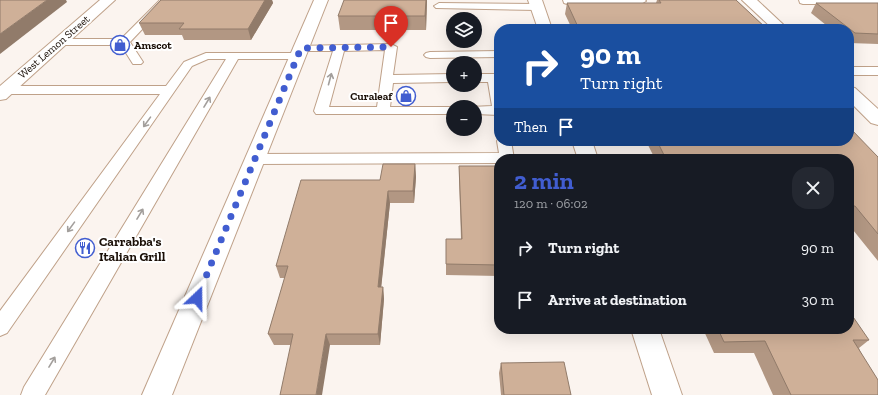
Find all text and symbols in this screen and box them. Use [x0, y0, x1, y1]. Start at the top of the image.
pin [374, 6, 408, 47]
street label: West Lemon Street [16, 12, 93, 82]
icon: arrive [380, 12, 402, 34]
map controls [446, 12, 482, 136]
button: layers [446, 12, 482, 48]
shop icon: Amscot [109, 34, 131, 56]
text: 90 m [580, 38, 641, 71]
place label: Amscot [134, 39, 172, 52]
icon: right [514, 40, 566, 92]
button: + [446, 56, 482, 92]
text: Turn right [580, 72, 662, 94]
one-way arrow [327, 73, 334, 86]
shop icon: Curaleaf [395, 85, 417, 107]
place label: Curaleaf [350, 90, 393, 103]
one-way arrow [203, 97, 211, 108]
button: − [446, 100, 482, 136]
one-way arrow [143, 116, 151, 127]
icon: arrive [555, 116, 577, 138]
text: Then [514, 118, 547, 136]
text: 2 min [514, 166, 574, 195]
button: close [792, 167, 834, 209]
text: 120 m · 06:02 [514, 196, 588, 211]
one-way arrow [137, 208, 145, 220]
one-way arrow [67, 222, 75, 233]
place label: Carrabba's Italian Grill [99, 234, 166, 264]
restaurant icon: Carrabba's Italian Grill [74, 237, 96, 259]
icon: right [514, 237, 536, 259]
text: Turn right [548, 239, 619, 257]
text: 90 m [801, 239, 834, 257]
position arrow [176, 277, 218, 319]
icon: arrive [514, 289, 536, 311]
text: Arrive at destination [548, 291, 687, 309]
text: 30 m [802, 291, 834, 309]
one-way arrow [48, 357, 56, 368]

